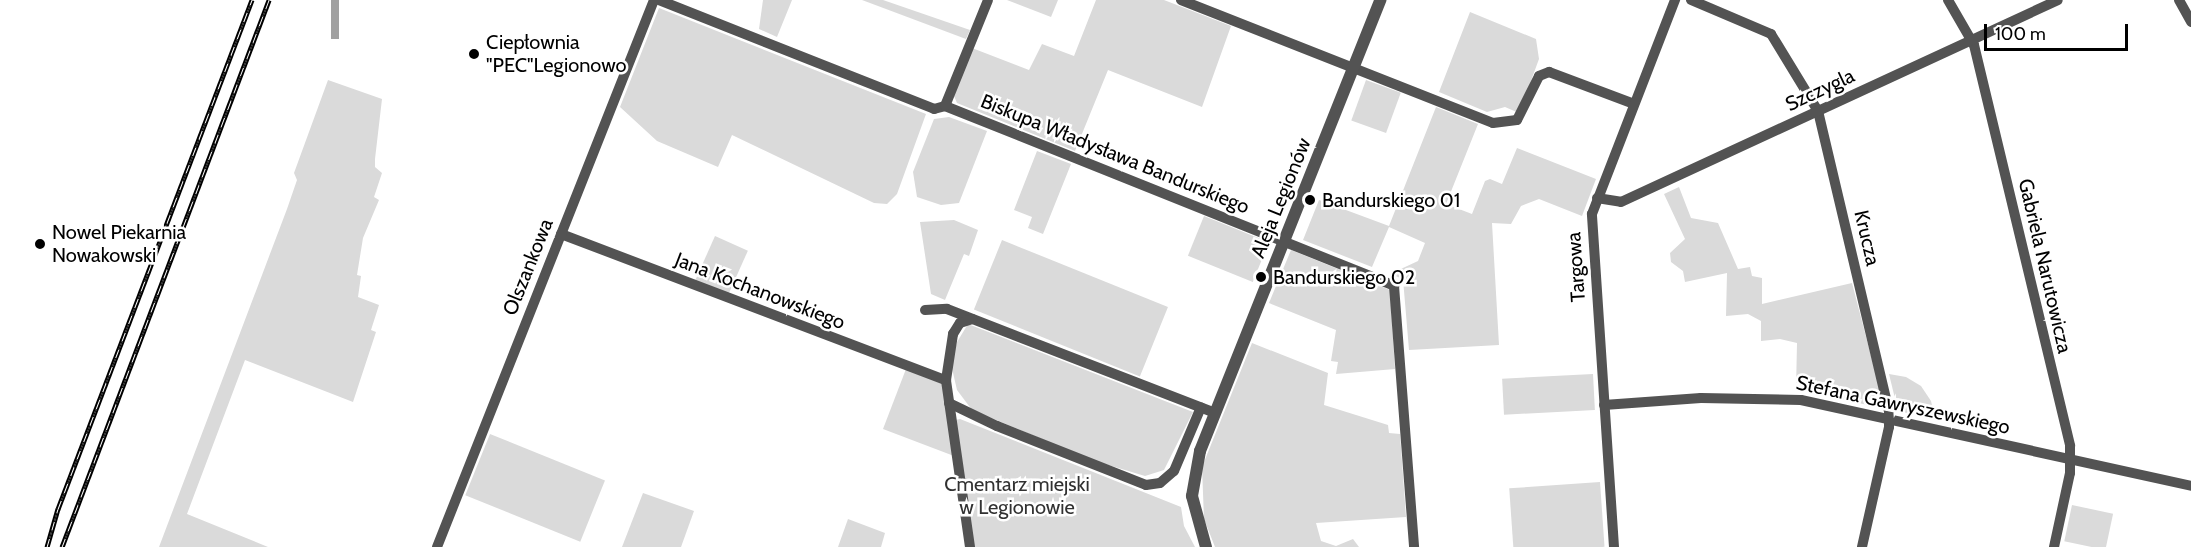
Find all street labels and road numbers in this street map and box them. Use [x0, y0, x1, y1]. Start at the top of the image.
street label: Szczygla [1782, 64, 1858, 116]
street label: Biskupa Władysława Bandurskiego [977, 89, 1253, 219]
street label: Aleja Legionów [1246, 134, 1316, 262]
street label: Gabriela Narutowicza [2013, 176, 2077, 356]
street label: Krucza [1849, 208, 1885, 268]
street label: Olszankowa [498, 215, 558, 319]
street label: Targowa [1562, 231, 1590, 303]
street label: Jana Kochanowskiego [672, 248, 848, 334]
street label: Stefana Gawryszewskiego [1794, 371, 2012, 439]

